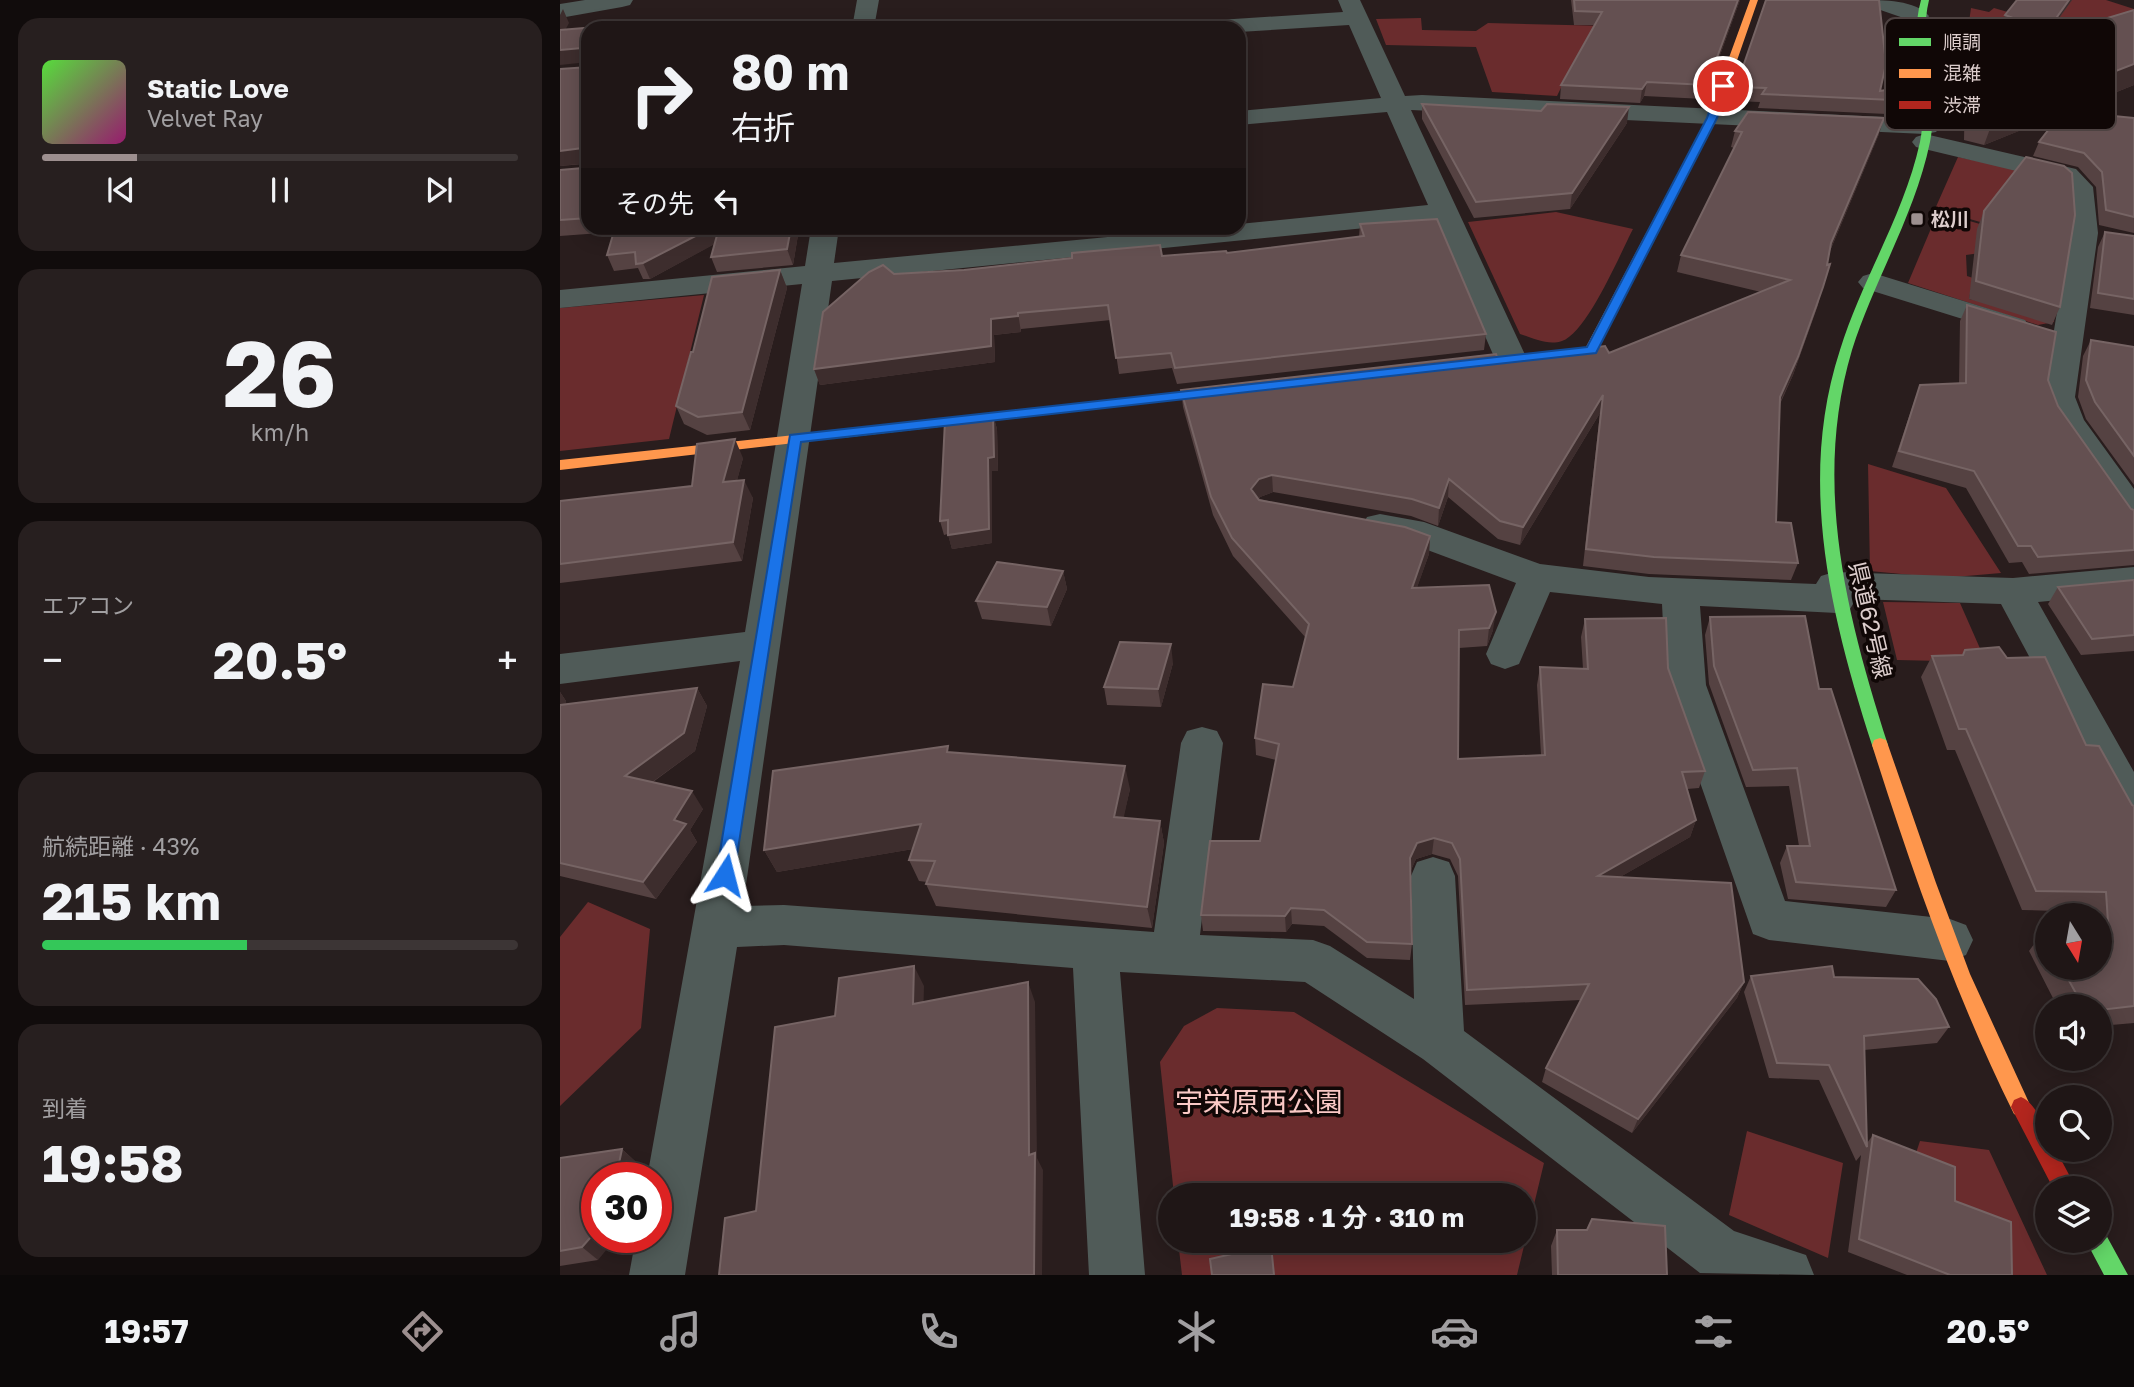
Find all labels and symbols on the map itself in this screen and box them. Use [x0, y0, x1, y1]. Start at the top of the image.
legend [1885, 18, 2116, 130]
text: 順調 [1943, 30, 1981, 53]
pin [1693, 56, 1753, 116]
text: 混雑 [1943, 61, 1981, 84]
text: 渋滞 [1943, 93, 1981, 116]
place label: 松川 [1931, 207, 1969, 230]
marker: 松川 [1909, 211, 1925, 227]
street label: 県道62号線 [1844, 559, 1898, 681]
position arrow [688, 838, 762, 912]
north arrow [2035, 903, 2112, 980]
park label: 宇栄原西公園 [1175, 1085, 1343, 1118]
speed limit sign: 30 [581, 1162, 672, 1253]

